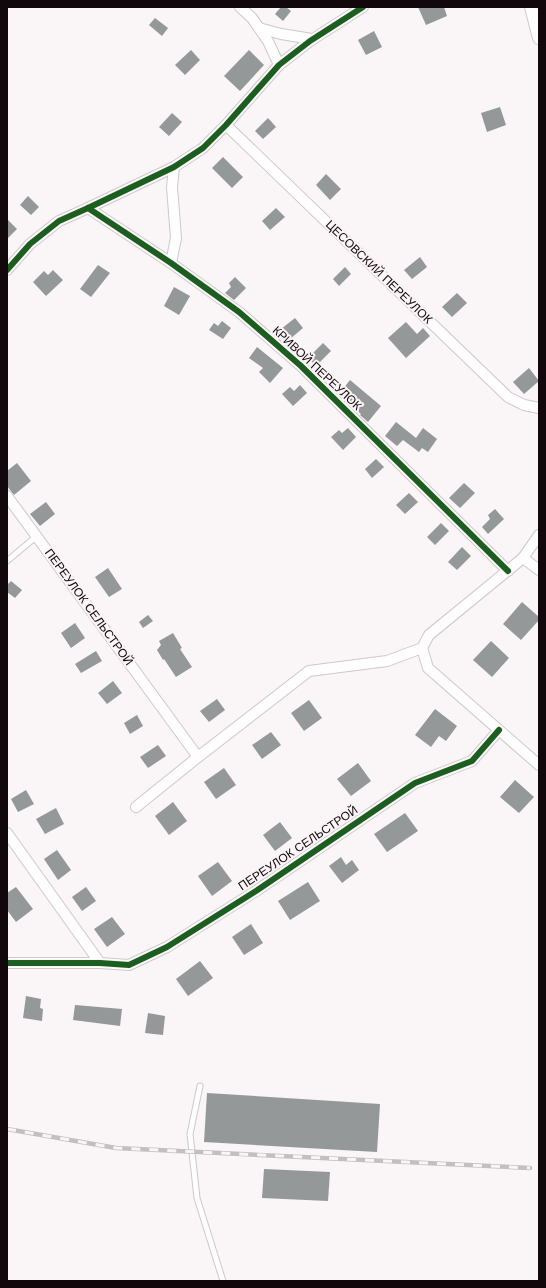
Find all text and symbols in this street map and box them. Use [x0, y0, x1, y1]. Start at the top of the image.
street label: ЦЕСОВСКИЙ ПЕРЕУЛОК [323, 217, 436, 327]
street label: КРИВОЙ ПЕРЕУЛОК [270, 322, 365, 413]
street label: ПЕРЕУЛОК СЕЛЬСТРОЙ [42, 545, 137, 668]
street label: ПЕРЕУЛОК СЕЛЬСТРОЙ [235, 802, 360, 893]

